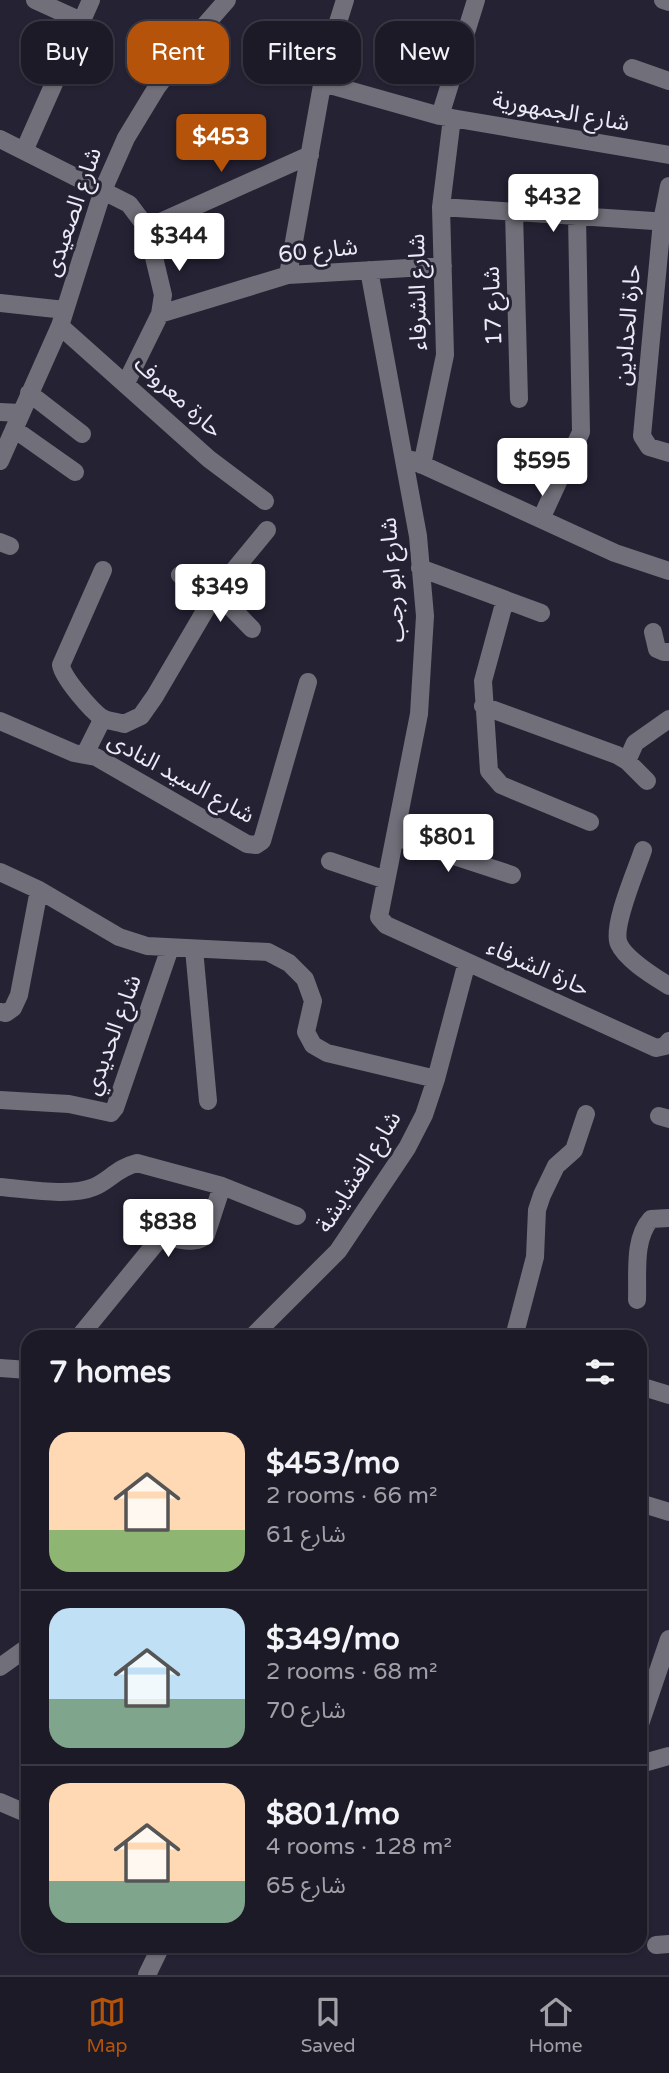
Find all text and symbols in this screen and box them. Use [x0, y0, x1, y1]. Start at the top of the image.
chip: Buy [21, 21, 113, 84]
chip: Rent [127, 21, 229, 84]
chip: Filters [243, 21, 361, 84]
chip: New [375, 21, 474, 84]
street label: شارع الجمهورية [490, 86, 632, 140]
pin: $453 [180, 114, 262, 174]
text: $453 [192, 123, 250, 151]
street label: شارع الصعيدى [38, 144, 110, 281]
pin: $432 [512, 174, 594, 234]
text: $432 [524, 183, 582, 211]
pin: $344 [138, 214, 220, 273]
text: $344 [150, 222, 208, 250]
street label: شارع 60 [277, 233, 359, 271]
street label: شارع الشرفاء [403, 233, 435, 351]
street label: حارة الحدادين [609, 263, 647, 387]
street label: شارع 17 [478, 266, 510, 346]
street label: حارة معروف [128, 350, 228, 444]
pin: $595 [501, 438, 583, 498]
text: $595 [513, 447, 571, 475]
street label: شارع ابو رجب [375, 516, 413, 644]
pin: $349 [179, 564, 261, 624]
text: $349 [191, 573, 249, 601]
street label: شارع السيد النادى [102, 726, 259, 832]
pin: $801 [407, 814, 489, 874]
text: $801 [419, 823, 477, 851]
street label: حارة الشرفاء [483, 933, 593, 1003]
street label: شارع الحديدي [78, 971, 150, 1100]
street label: شارع الغشايشة [311, 1106, 409, 1239]
pin: $838 [127, 1200, 209, 1259]
text: $838 [139, 1208, 197, 1236]
icon: filters [581, 1353, 619, 1391]
text: 7 homes [49, 1354, 171, 1391]
text: $453/mo [266, 1445, 400, 1482]
icon: home [105, 1460, 189, 1544]
text: 2 rooms · 66 m² [266, 1482, 437, 1510]
text: شارع 61 [266, 1521, 346, 1549]
text: $349/mo [266, 1621, 400, 1658]
icon: home [105, 1636, 189, 1720]
text: 2 rooms · 68 m² [266, 1658, 437, 1686]
text: شارع 70 [266, 1697, 346, 1725]
text: $801/mo [266, 1796, 400, 1833]
icon: home [105, 1811, 189, 1895]
text: 4 rooms · 128 m² [266, 1833, 452, 1861]
text: شارع 65 [266, 1872, 346, 1900]
tab: Map [87, 1993, 128, 2057]
tab: Saved [301, 1993, 356, 2057]
tab: Home [529, 1993, 582, 2057]

